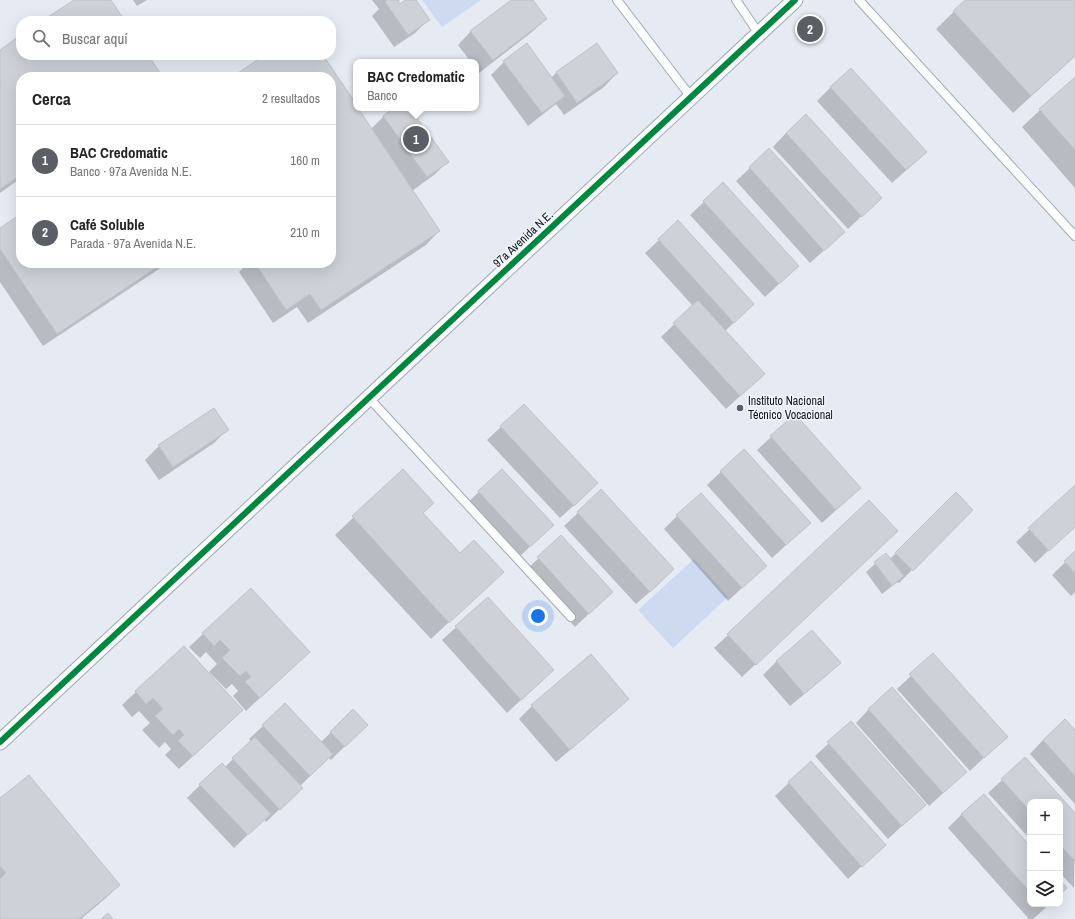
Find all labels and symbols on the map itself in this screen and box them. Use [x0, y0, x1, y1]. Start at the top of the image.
pin: 2 [797, 14, 823, 44]
pin: 1 [403, 124, 429, 154]
street label: 97a Avenida N.E. [490, 207, 556, 271]
place label: Instituto Nacional Técnico Vocacional [748, 393, 833, 423]
marker: Instituto Nacional Técnico Vocacional [735, 403, 745, 413]
your location [528, 606, 548, 626]

